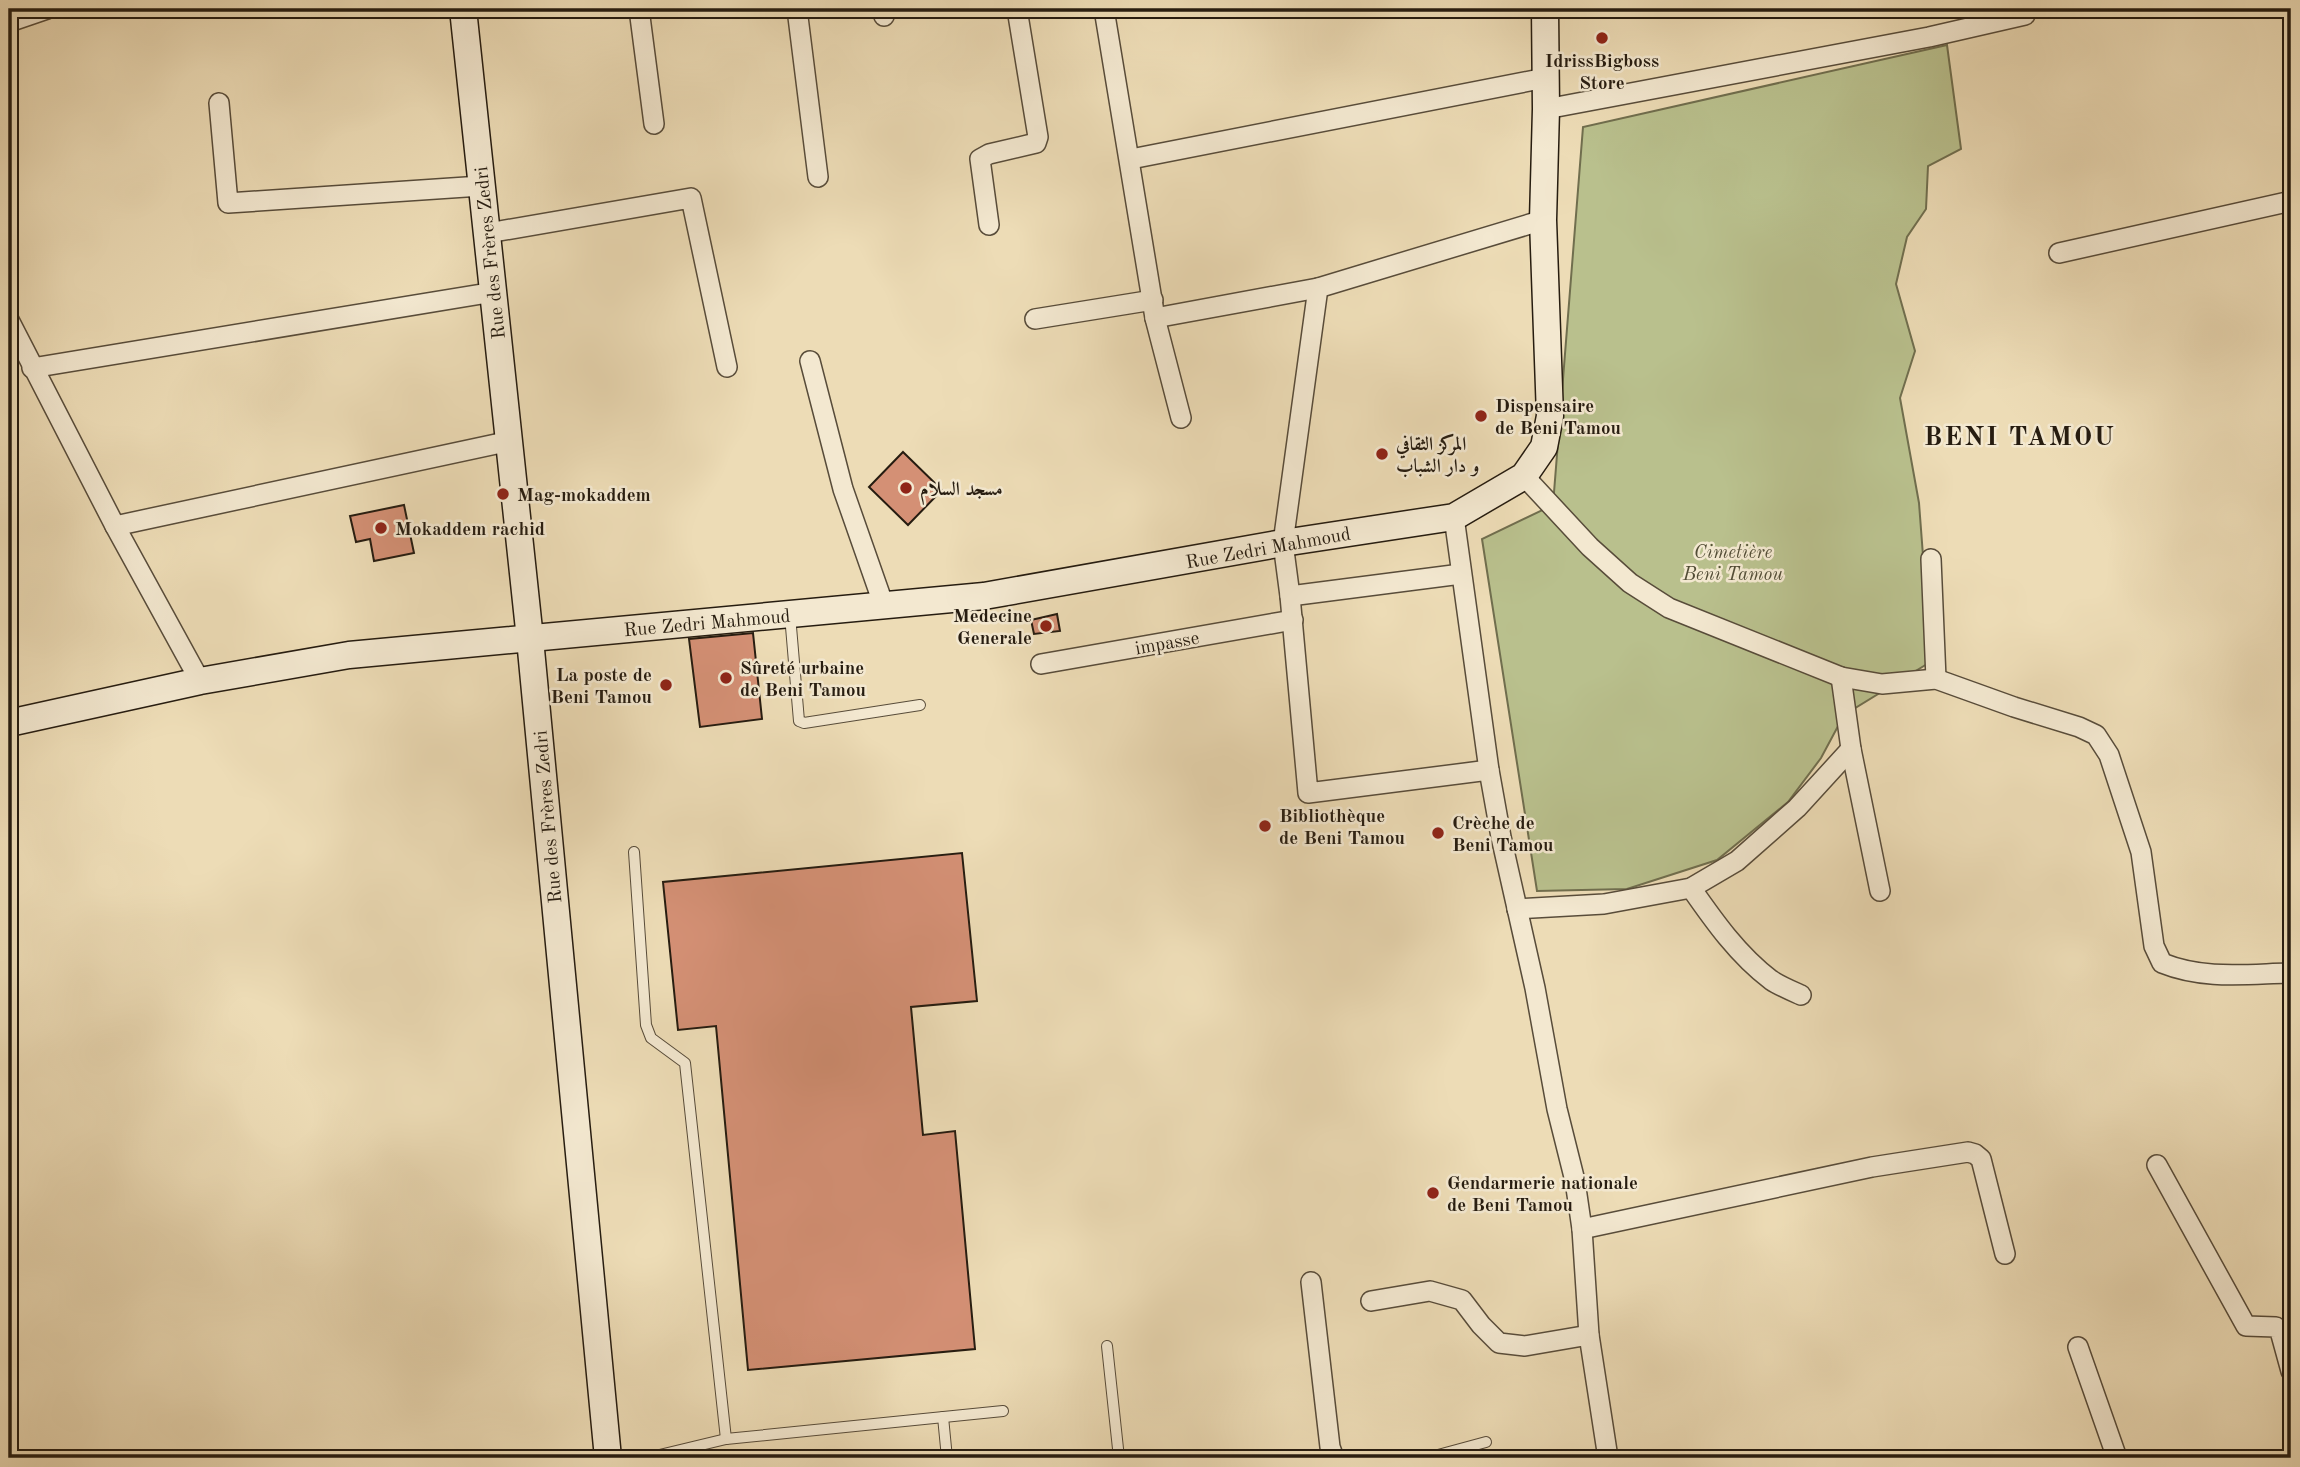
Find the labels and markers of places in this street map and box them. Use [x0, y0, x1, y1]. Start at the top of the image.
marker: IdrissBigboss Store [1594, 30, 1610, 46]
place label: IdrissBigboss Store [1545, 53, 1659, 94]
place label: Dispensaire de Beni Tamou [1495, 398, 1621, 439]
marker: Dispensaire de Beni Tamou [1473, 408, 1489, 424]
place label: المركز الثقافي و دار الشباب [1395, 433, 1479, 478]
marker: المركز الثقافي و دار الشباب [1374, 446, 1390, 462]
marker: مسجد السلام [898, 480, 914, 496]
place label: مسجد السلام [920, 480, 1003, 506]
marker: Mag-mokaddem [495, 486, 511, 502]
place label: Mag-mokaddem [517, 487, 651, 506]
marker: Mokaddem rachid [373, 520, 389, 536]
place label: Mokaddem rachid [395, 521, 545, 540]
place label: Medecine Generale [953, 608, 1032, 649]
marker: Medecine Generale [1038, 618, 1054, 634]
place label: Sûreté urbaine de Beni Tamou [740, 660, 866, 701]
place label: La poste de Beni Tamou [551, 667, 652, 708]
marker: Sûreté urbaine de Beni Tamou [718, 670, 734, 686]
marker: La poste de Beni Tamou [658, 677, 674, 693]
place label: Bibliothèque de Beni Tamou [1279, 808, 1405, 849]
place label: Crèche de Beni Tamou [1452, 815, 1553, 856]
marker: Bibliothèque de Beni Tamou [1257, 818, 1273, 834]
marker: Crèche de Beni Tamou [1430, 825, 1446, 841]
place label: Gendarmerie nationale de Beni Tamou [1447, 1175, 1638, 1216]
marker: Gendarmerie nationale de Beni Tamou [1425, 1185, 1441, 1201]

